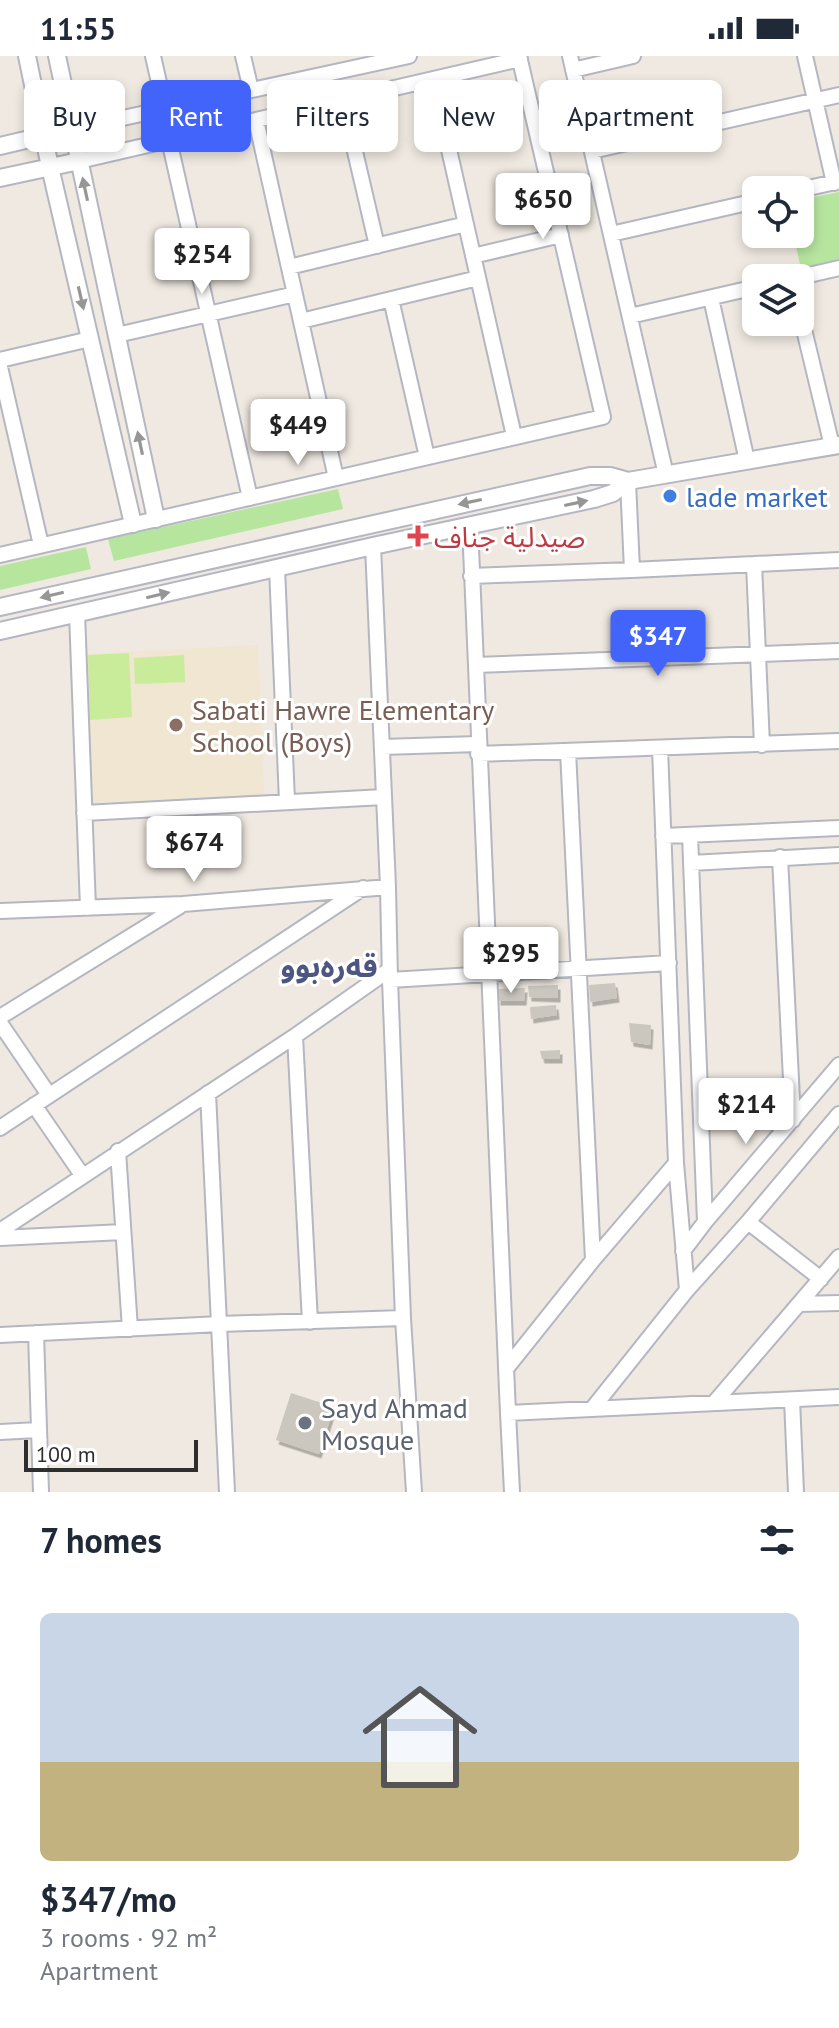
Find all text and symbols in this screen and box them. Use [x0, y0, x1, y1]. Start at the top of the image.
text: 11:55 [40, 9, 116, 48]
chip: Buy [24, 80, 125, 152]
chip: Rent [141, 80, 251, 152]
chip: Filters [267, 80, 398, 152]
chip: New [414, 80, 523, 152]
chip: Apartment [539, 80, 722, 152]
pin: $650 [496, 173, 590, 241]
one-way arrow [78, 176, 91, 201]
map controls [742, 176, 814, 336]
button: locate [742, 176, 814, 248]
text: $650 [514, 182, 572, 215]
pin: $254 [155, 228, 249, 296]
text: $254 [173, 237, 231, 270]
button: layers [742, 264, 814, 336]
one-way arrow [75, 285, 88, 310]
pin: $449 [251, 399, 345, 467]
text: $449 [269, 408, 327, 441]
one-way arrow [133, 430, 146, 455]
place label: lade market [686, 478, 828, 515]
marker: lade market [661, 487, 679, 505]
one-way arrow [457, 496, 482, 509]
one-way arrow [564, 496, 589, 509]
place label: صيدلية جناف [434, 518, 585, 555]
marker: صيدلية جناف [409, 527, 427, 545]
one-way arrow [146, 588, 171, 601]
one-way arrow [39, 589, 64, 602]
pin: $347 [611, 610, 705, 678]
text: $347 [629, 619, 687, 652]
place label: Sabati Hawre Elementary School (Boys) [192, 691, 494, 760]
marker: Sabati Hawre Elementary School (Boys) [167, 716, 185, 734]
pin: $674 [147, 816, 241, 884]
text: $674 [165, 825, 223, 858]
pin: $295 [464, 927, 558, 995]
text: $295 [482, 936, 540, 969]
district label: قەرەبوو [280, 946, 378, 985]
pin: $214 [699, 1078, 793, 1146]
text: $214 [717, 1087, 775, 1120]
place label: Sayd Ahmad Mosque [321, 1389, 468, 1458]
marker: Sayd Ahmad Mosque [296, 1414, 314, 1432]
scale bar [24, 1436, 198, 1472]
text: 100 m [36, 1440, 96, 1468]
text: 7 homes [40, 1518, 162, 1562]
icon: filters [755, 1518, 799, 1562]
icon: home [348, 1665, 492, 1809]
text: $347/mo [40, 1877, 177, 1921]
text: 3 rooms · 92 m² [40, 1921, 217, 1954]
text: Apartment [40, 1954, 158, 1987]

